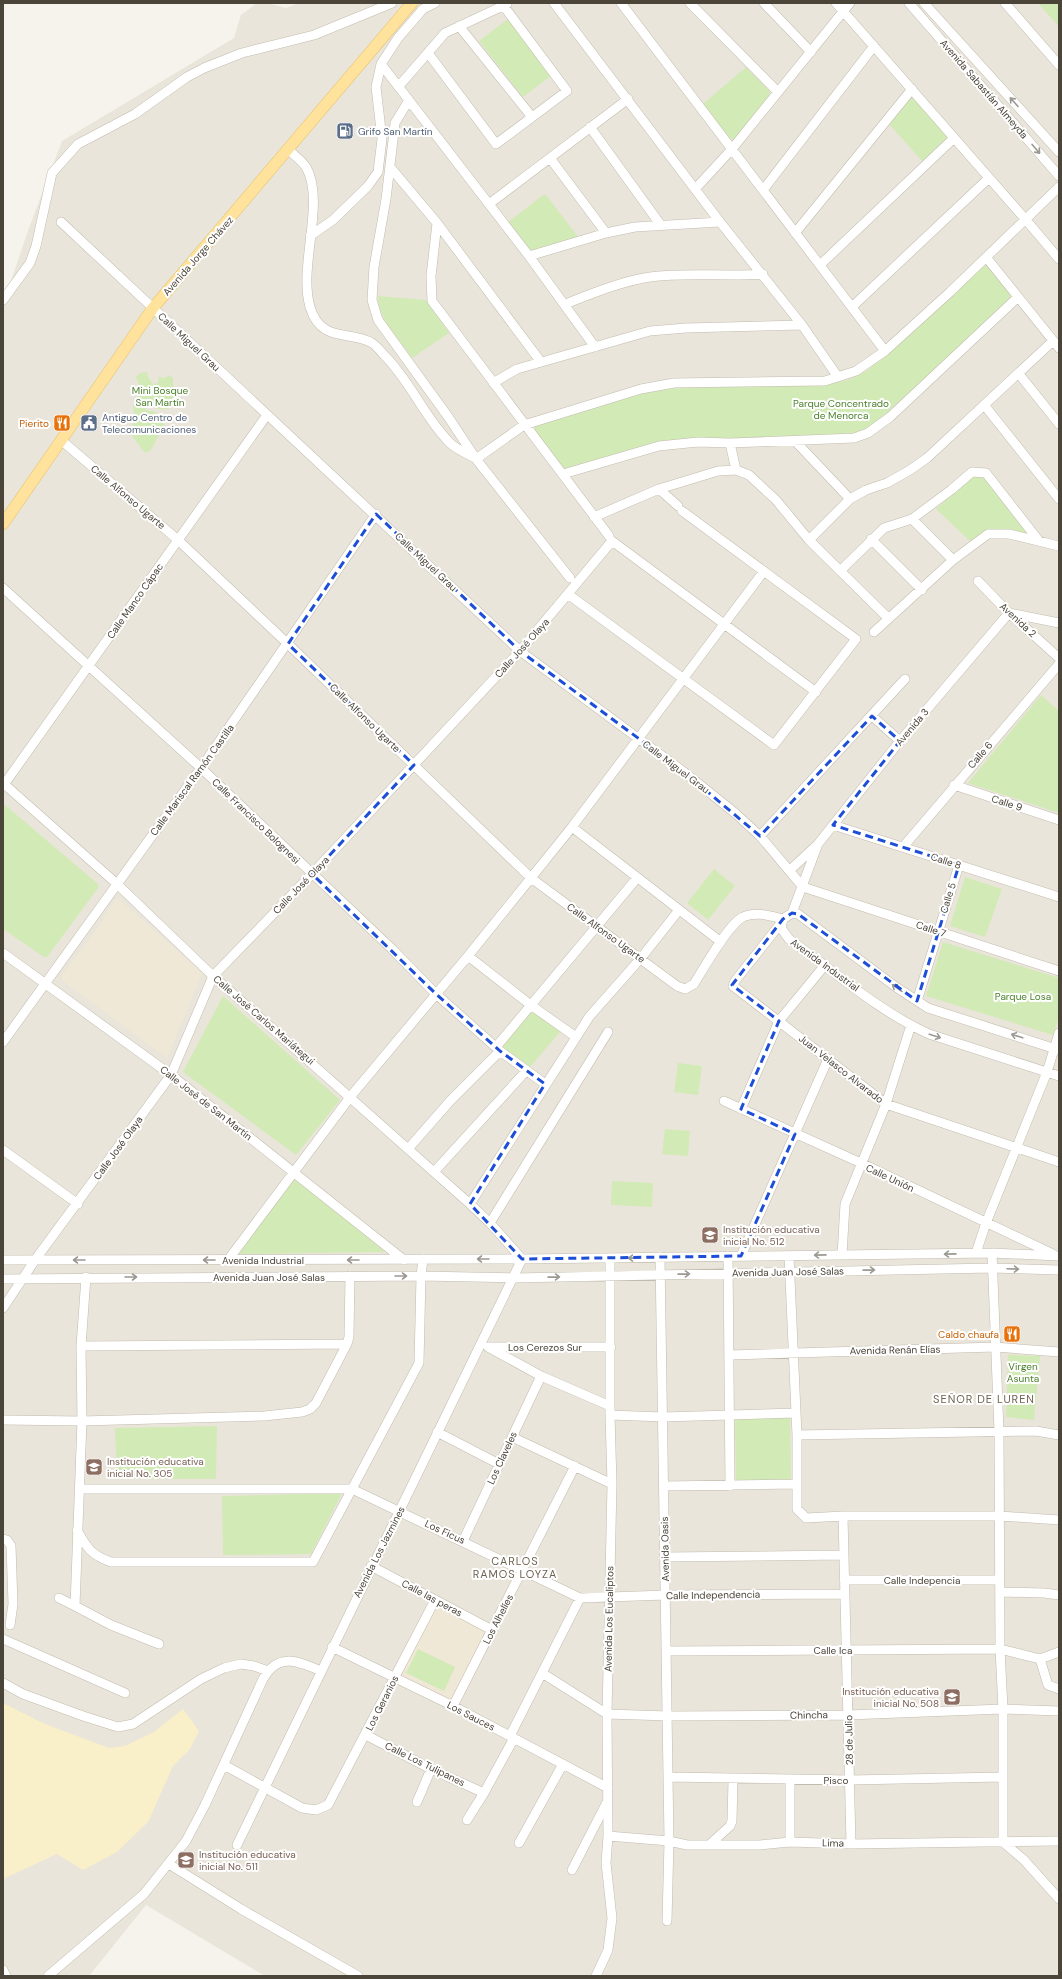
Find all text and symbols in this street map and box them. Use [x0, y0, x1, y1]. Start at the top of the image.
street label: Avenida Sabastián Almeyda [937, 37, 1031, 141]
one-way arrow [1010, 98, 1019, 108]
fuel station icon: Grifo San Martín [335, 121, 355, 141]
place label: Grifo San Martín [358, 125, 433, 138]
one-way arrow [1031, 143, 1040, 154]
street label: Avenida Jorge Chávez [160, 213, 236, 298]
street label: Calle Miguel Grau [155, 310, 223, 374]
park label: Mini Bosque San Martín [132, 384, 188, 409]
park label: Parque Concentrado de Menorca [793, 397, 889, 422]
place label: Antiguo Centro de Telecomunicaciones [102, 411, 196, 436]
restaurant icon: Pierito [52, 413, 72, 433]
public building icon: Antiguo Centro de Telecomunicaciones [79, 413, 99, 433]
place label: Pierito [19, 417, 49, 430]
street label: Calle Alfonso Ugarte [88, 462, 168, 532]
street label: Calle Miguel Grau [392, 530, 460, 594]
street label: Calle Manco Cápac [104, 560, 166, 641]
street label: Avenida 2 [997, 600, 1039, 640]
street label: Calle José Olaya [492, 616, 552, 680]
street label: Calle Alfonso Ugarte [327, 681, 403, 755]
street label: Avenida 3 [892, 705, 932, 749]
street label: Calle Mariscal Ramón Castilla [147, 722, 237, 838]
street label: Calle Miguel Grau [640, 738, 712, 797]
street label: Calle 6 [965, 739, 995, 771]
street label: Calle Francisco Bolognesi [209, 776, 303, 866]
street label: Calle 9 [990, 792, 1024, 814]
street label: Calle 8 [929, 850, 963, 872]
street label: Calle José Olaya [270, 853, 332, 917]
street label: Calle 5 [937, 881, 959, 915]
street label: Calle Alfonso Ugarte [564, 900, 648, 966]
street label: Calle 7 [914, 918, 948, 940]
street label: Avenida Industrial [788, 936, 862, 994]
street label: Calle José Carlos Mariátegui [211, 972, 317, 1068]
one-way arrow [892, 984, 903, 992]
park label: Parque Losa [995, 990, 1051, 1003]
street label: Juan Velasco Alvarado [796, 1032, 886, 1106]
one-way arrow [1011, 1032, 1023, 1040]
one-way arrow [929, 1033, 941, 1041]
street label: Calle José de San Martín [157, 1063, 255, 1143]
street label: Calle José Olaya [91, 1114, 145, 1182]
street label: Calle Unión [864, 1161, 916, 1195]
place label: Institución educativa inicial No. 512 [723, 1223, 820, 1248]
school or university icon: Institución educativa inicial No. 512 [700, 1225, 720, 1245]
one-way arrow [944, 1250, 957, 1258]
one-way arrow [814, 1251, 827, 1259]
street label: Avenida Industrial [222, 1254, 304, 1267]
one-way arrow [628, 1254, 641, 1261]
one-way arrow [477, 1255, 490, 1263]
one-way arrow [73, 1256, 86, 1264]
one-way arrow [203, 1256, 216, 1264]
one-way arrow [347, 1256, 360, 1264]
street label: Avenida Juan José Salas [732, 1265, 844, 1279]
one-way arrow [1006, 1265, 1019, 1272]
one-way arrow [862, 1267, 875, 1274]
one-way arrow [677, 1270, 690, 1278]
street label: Avenida Juan José Salas [213, 1271, 325, 1284]
one-way arrow [394, 1272, 407, 1280]
one-way arrow [124, 1273, 137, 1281]
one-way arrow [547, 1273, 560, 1281]
restaurant icon: Caldo chaufa [1002, 1324, 1022, 1344]
place label: Caldo chaufa [938, 1328, 999, 1341]
street label: Los Cerezos Sur [508, 1341, 582, 1354]
street label: Avenida Renán Elías [849, 1343, 941, 1357]
park label: Virgen Asunta [1007, 1360, 1039, 1385]
district label: SEÑOR DE LUREN [933, 1392, 1035, 1406]
street label: Los Claveles [484, 1429, 520, 1487]
place label: Institución educativa inicial No. 305 [107, 1455, 204, 1480]
school or university icon: Institución educativa inicial No. 305 [84, 1457, 104, 1477]
street label: Avenida Los Jazmines [350, 1504, 408, 1600]
street label: Avenida Oasis [658, 1516, 672, 1582]
street label: Los Ficus [423, 1517, 467, 1547]
district label: CARLOS RAMOS LOYZA [473, 1554, 557, 1581]
street label: Avenida Los Eucaliptos [602, 1566, 616, 1672]
street label: Calle Indepencia [884, 1574, 960, 1587]
street label: Calle las peras [399, 1577, 465, 1619]
street label: Calle Independencia [666, 1588, 760, 1602]
street label: Los Alhelíes [480, 1592, 516, 1646]
street label: Calle Ica [814, 1644, 852, 1657]
street label: Los Geranios [363, 1673, 401, 1733]
place label: Institución educativa inicial No. 508 [842, 1685, 939, 1710]
school or university icon: Institución educativa inicial No. 508 [942, 1687, 962, 1707]
street label: Los Sauces [445, 1698, 497, 1734]
street label: Chincha [790, 1708, 828, 1722]
street label: 28 de Julio [842, 1715, 856, 1765]
street label: Calle Los Tulipanes [383, 1739, 467, 1789]
street label: Pisco [824, 1774, 849, 1787]
street label: Lima [822, 1836, 844, 1850]
place label: Institución educativa inicial No. 511 [199, 1848, 296, 1873]
school or university icon: Institución educativa inicial No. 511 [176, 1850, 196, 1870]

